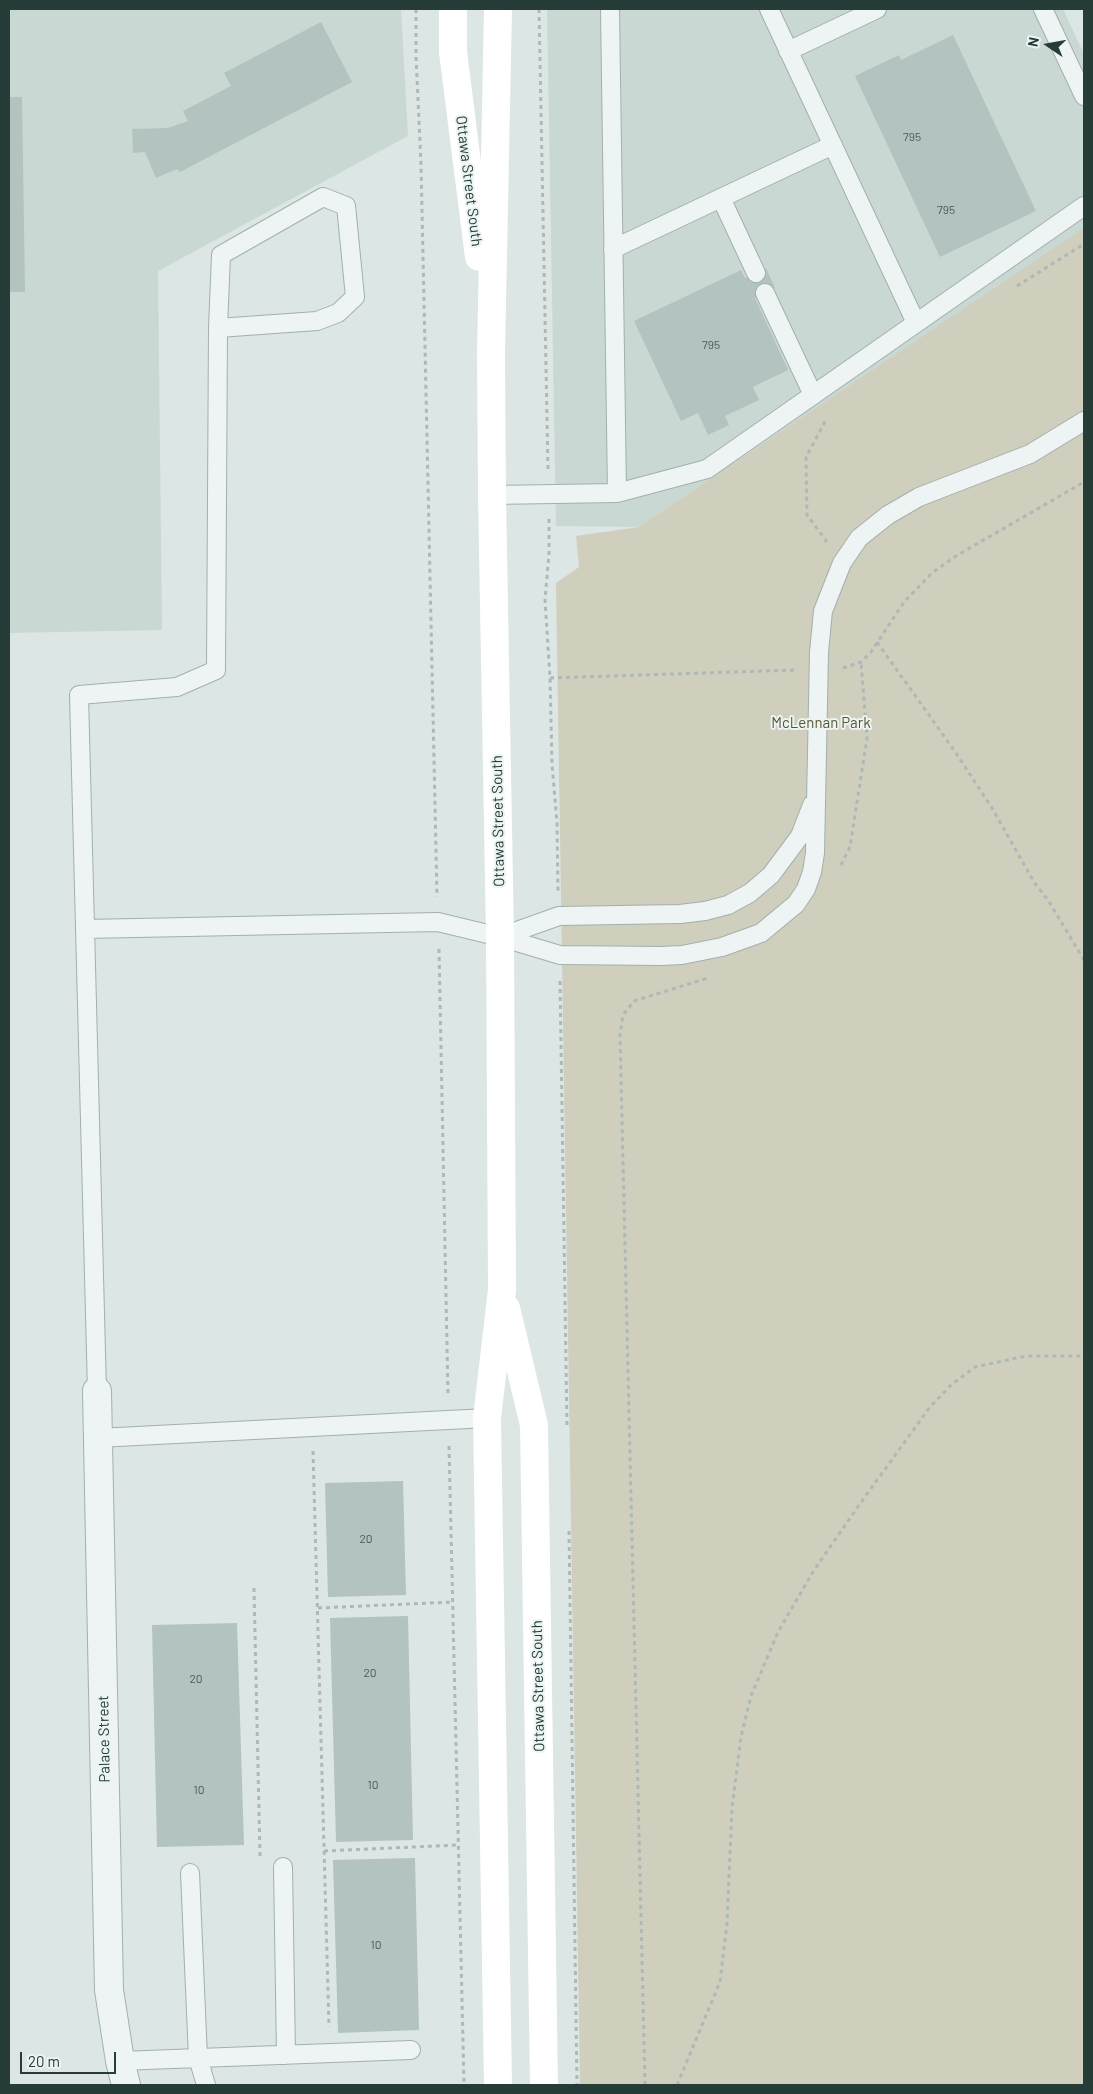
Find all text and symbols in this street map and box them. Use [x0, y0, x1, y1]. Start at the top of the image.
north arrow [1023, 20, 1073, 70]
text: N [1024, 35, 1042, 48]
street label: Ottawa Street South [452, 115, 486, 247]
house number: 795 [903, 130, 921, 144]
house number: 795 [937, 203, 955, 217]
house number: 795 [702, 338, 720, 352]
park label: McLennan Park [771, 714, 871, 732]
street label: Ottawa Street South [488, 755, 508, 887]
house number: 20 [359, 1532, 373, 1546]
street label: Ottawa Street South [528, 1620, 548, 1752]
house number: 20 [363, 1666, 377, 1680]
house number: 20 [189, 1672, 203, 1686]
street label: Palace Street [94, 1695, 114, 1783]
house number: 10 [368, 1778, 378, 1792]
house number: 10 [194, 1783, 204, 1797]
house number: 10 [371, 1938, 381, 1952]
scale bar [22, 2042, 119, 2074]
text: 20 m [28, 2052, 60, 2070]

